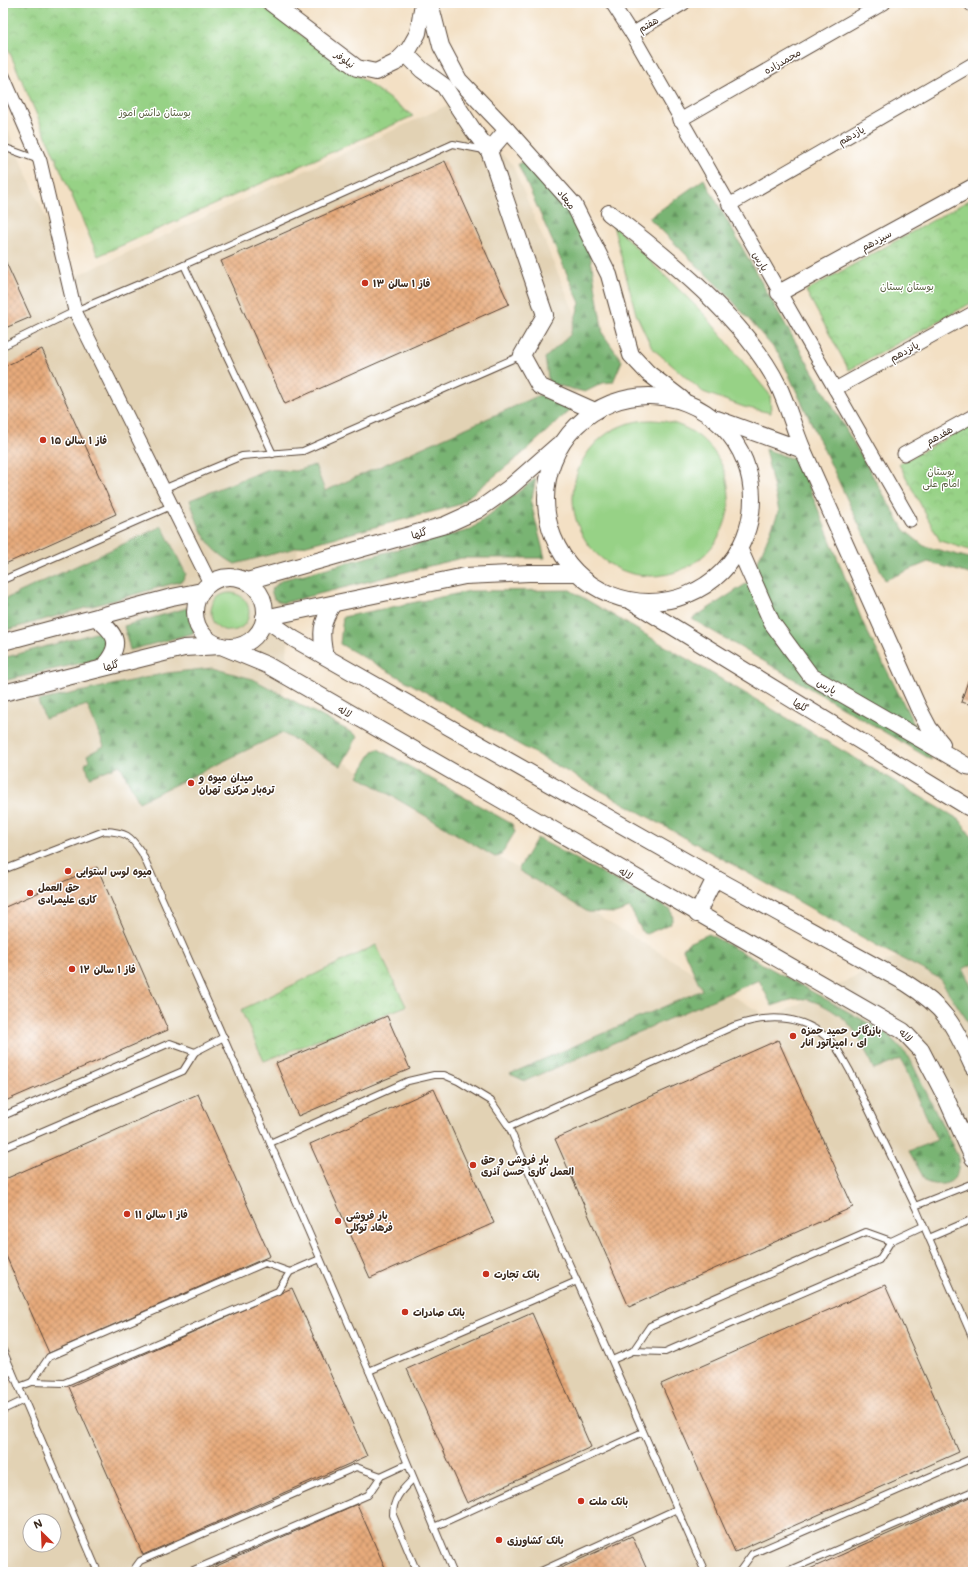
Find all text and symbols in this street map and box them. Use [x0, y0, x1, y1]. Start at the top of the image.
street label: هفتم [635, 13, 661, 36]
street label: محمدزاده [761, 45, 803, 77]
street label: نیلوفر [331, 46, 358, 72]
park label: بوستان دانش آموز [118, 105, 191, 119]
street label: یازدهم [835, 122, 867, 149]
street label: میعاد [555, 186, 579, 212]
street label: سیزدهم [858, 226, 895, 255]
street label: پارس [750, 249, 772, 274]
place label: فاز ۱ سالن ۱۳ [373, 276, 431, 290]
marker: فاز ۱ سالن ۱۳ [360, 278, 370, 288]
park label: بوستان بستان [880, 279, 934, 293]
street label: پانزدهم [887, 337, 922, 366]
street label: هفدهم [923, 422, 955, 449]
place label: فاز ۱ سالن ۱۵ [51, 433, 107, 447]
marker: فاز ۱ سالن ۱۵ [38, 435, 48, 445]
park label: بوستان امام علی [922, 464, 960, 491]
street label: گلها [409, 524, 429, 542]
street label: گلها [102, 656, 120, 674]
street label: پارس [815, 675, 840, 697]
street label: گلها [791, 695, 811, 715]
street label: لاله [335, 701, 355, 721]
place label: میدان میوه و تره‌بار مرکزی تهران [198, 770, 275, 796]
marker: میدان میوه و تره‌بار مرکزی تهران [186, 778, 196, 788]
street label: لاله [616, 863, 636, 883]
place label: میوه لوس استوایی [76, 864, 152, 879]
marker: میوه لوس استوایی [63, 866, 73, 876]
place label: حق العمل کاری علیمرادی [38, 880, 97, 906]
marker: حق العمل کاری علیمرادی [25, 888, 35, 898]
place label: فاز ۱ سالن ۱۲ [80, 962, 136, 976]
marker: فاز ۱ سالن ۱۲ [67, 964, 77, 974]
place label: بازرگانی حمید حمزه ای ، امپراتور انار [800, 1023, 881, 1050]
street label: لاله [896, 1025, 916, 1045]
marker: بازرگانی حمید حمزه ای ، امپراتور انار [788, 1031, 798, 1041]
place label: بار فروشی و حق العمل کاری حسن آذری [481, 1152, 574, 1178]
marker: بار فروشی و حق العمل کاری حسن آذری [468, 1160, 478, 1170]
place label: فاز ۱ سالن ۱۱ [135, 1207, 188, 1221]
place label: بار فروشی فرهاد توکلی [346, 1208, 393, 1234]
marker: فاز ۱ سالن ۱۱ [122, 1209, 132, 1219]
marker: بار فروشی فرهاد توکلی [333, 1216, 343, 1226]
place label: بانک تجارت [494, 1267, 540, 1281]
marker: بانک تجارت [481, 1269, 491, 1279]
place label: بانک صادرات [413, 1305, 465, 1319]
marker: بانک صادرات [400, 1307, 410, 1317]
place label: بانک ملت [589, 1494, 628, 1508]
marker: بانک ملت [576, 1496, 586, 1506]
north arrow [22, 1513, 62, 1553]
text: N [31, 1515, 45, 1532]
place label: بانک کشاورزی [507, 1533, 564, 1547]
marker: بانک کشاورزی [494, 1535, 504, 1545]

